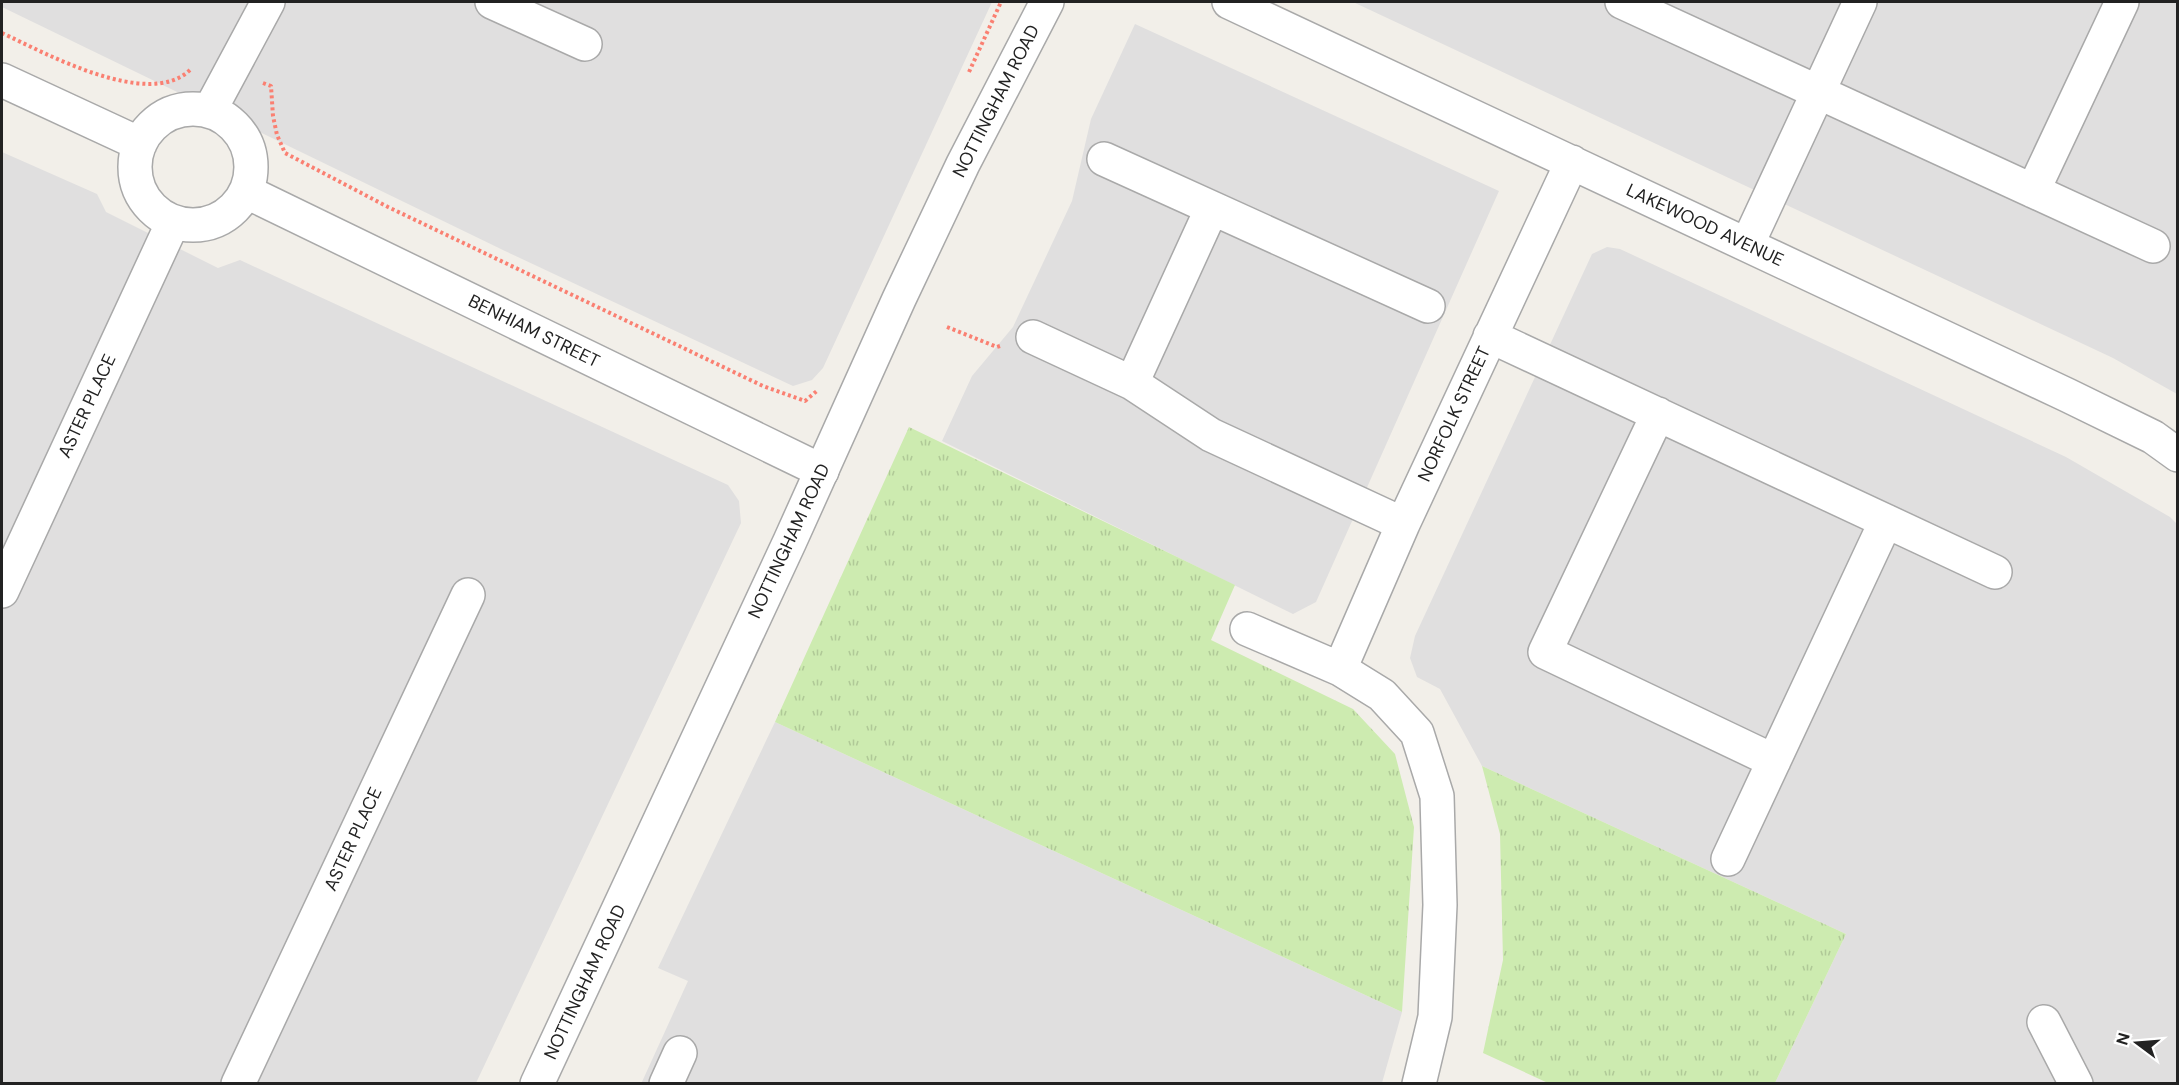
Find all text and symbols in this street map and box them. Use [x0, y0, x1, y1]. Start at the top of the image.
street label: NOTTINGHAM ROAD [947, 21, 1045, 181]
street label: LAKEWOOD AVENUE [1622, 178, 1788, 272]
street label: BENHIAM STREET [464, 289, 604, 373]
street label: NORFOLK STREET [1412, 342, 1496, 486]
street label: ASTER PLACE [52, 350, 122, 462]
street label: NOTTINGHAM ROAD [743, 460, 835, 622]
street label: ASTER PLACE [318, 783, 388, 895]
street label: NOTTINGHAM ROAD [539, 901, 631, 1063]
north arrow [2107, 1013, 2167, 1073]
text: N [2111, 1030, 2135, 1048]

